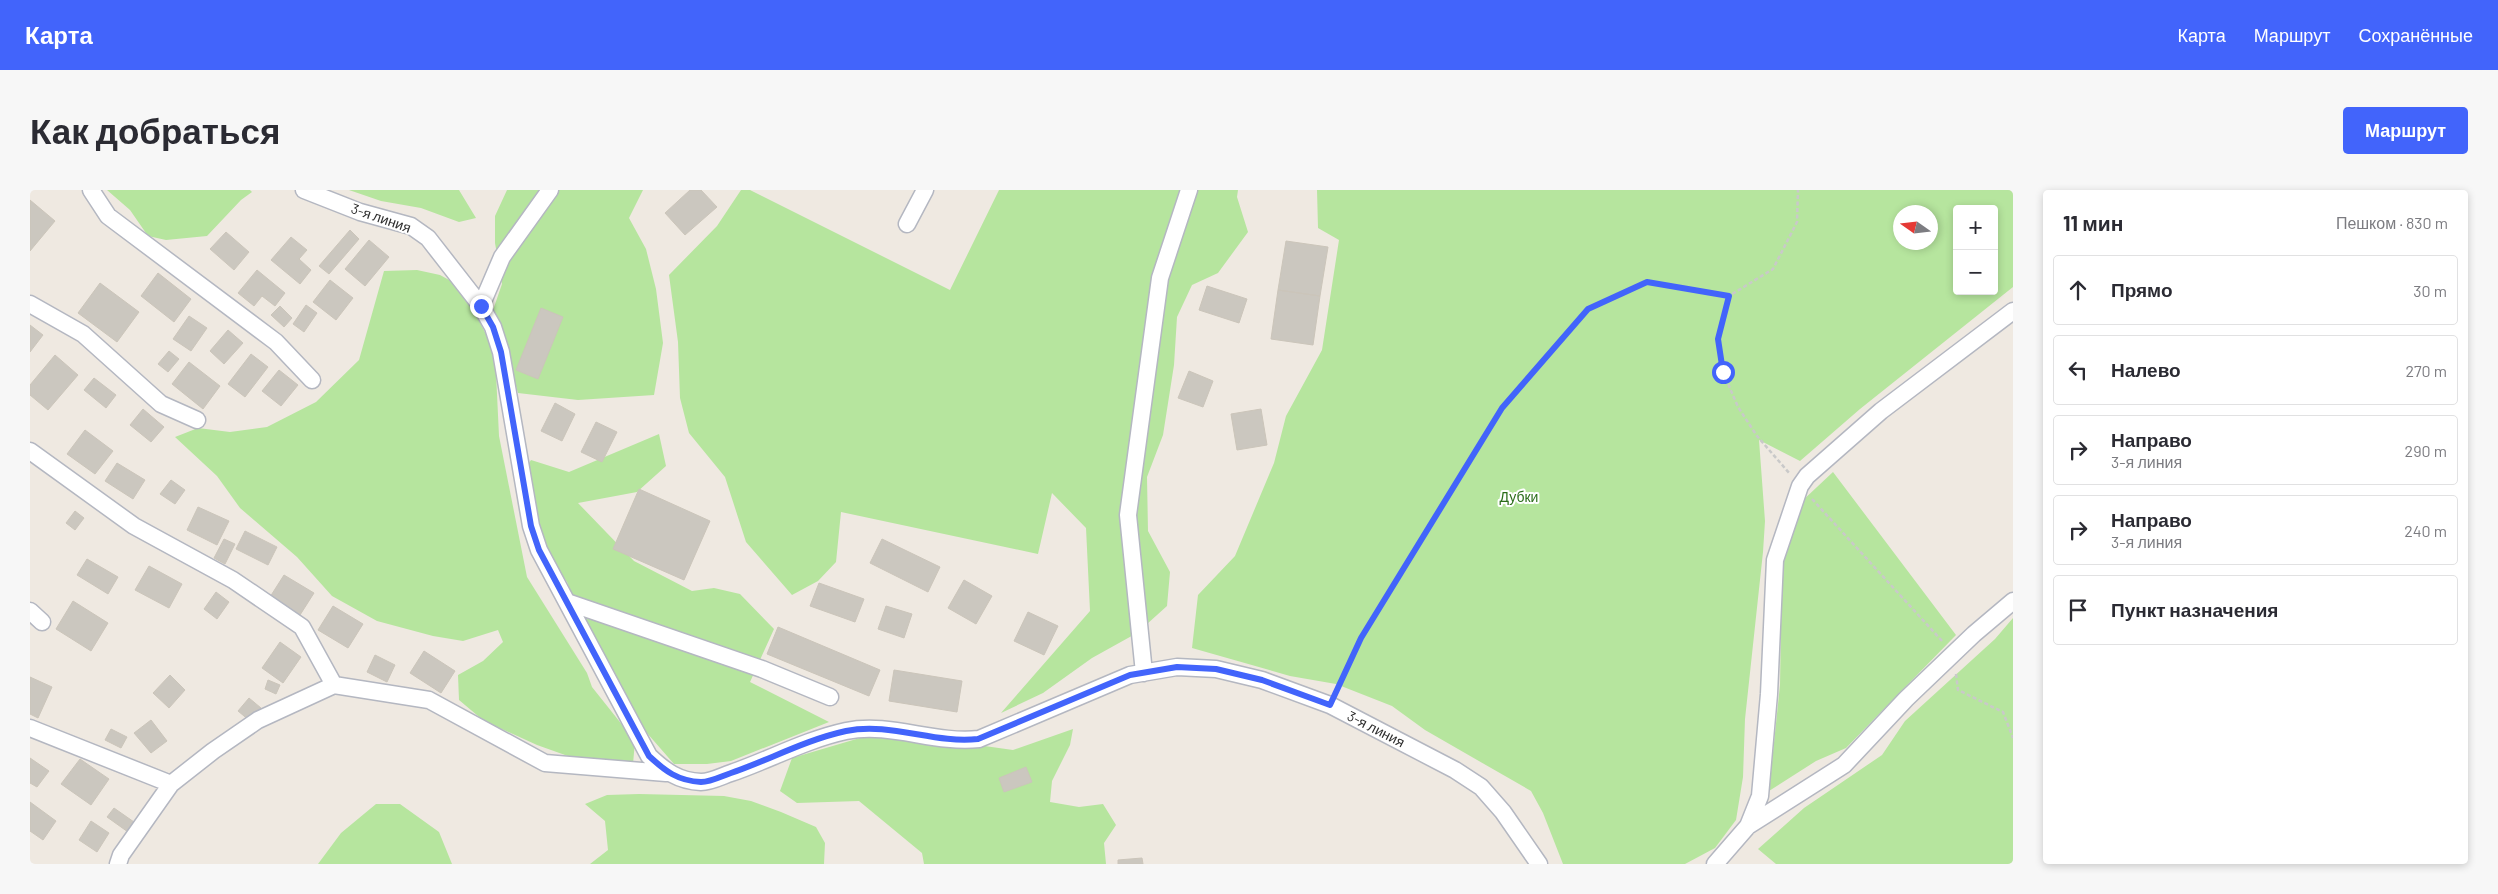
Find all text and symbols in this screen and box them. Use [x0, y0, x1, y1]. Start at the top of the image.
text: Карта [25, 20, 93, 49]
text: Карта [2178, 24, 2226, 46]
text: Маршрут [2254, 24, 2330, 46]
text: Сохранённые [2358, 24, 2473, 46]
button: Маршрут [2343, 107, 2468, 154]
text: Как добраться [30, 109, 280, 151]
street label: 3-я линия [349, 199, 413, 236]
north arrow [1893, 205, 1938, 250]
map controls [1953, 205, 1998, 295]
button: + [1953, 205, 1998, 250]
text: 11 мин [2063, 210, 2123, 235]
text: Пешком · 830 m [2336, 213, 2448, 232]
button: − [1953, 250, 1998, 295]
icon: ahead [2064, 276, 2092, 304]
text: Прямо [2111, 278, 2173, 301]
text: 30 m [2413, 281, 2447, 300]
route end [470, 295, 493, 318]
icon: left [2064, 356, 2092, 384]
text: Налево [2111, 358, 2181, 381]
route start [1712, 361, 1735, 384]
text: 270 m [2405, 361, 2447, 380]
text: Направо [2111, 428, 2192, 451]
icon: right [2064, 436, 2092, 464]
text: 290 m [2405, 441, 2447, 460]
text: 3-я линия [2111, 452, 2182, 471]
park label: Дубки [1500, 488, 1538, 505]
text: Направо [2111, 508, 2192, 531]
icon: right [2064, 516, 2092, 544]
text: 240 m [2404, 521, 2447, 540]
text: 3-я линия [2111, 532, 2182, 551]
icon: arrive [2064, 596, 2092, 624]
text: Пункт назначения [2111, 598, 2278, 621]
street label: 3-я линия [1345, 707, 1408, 750]

